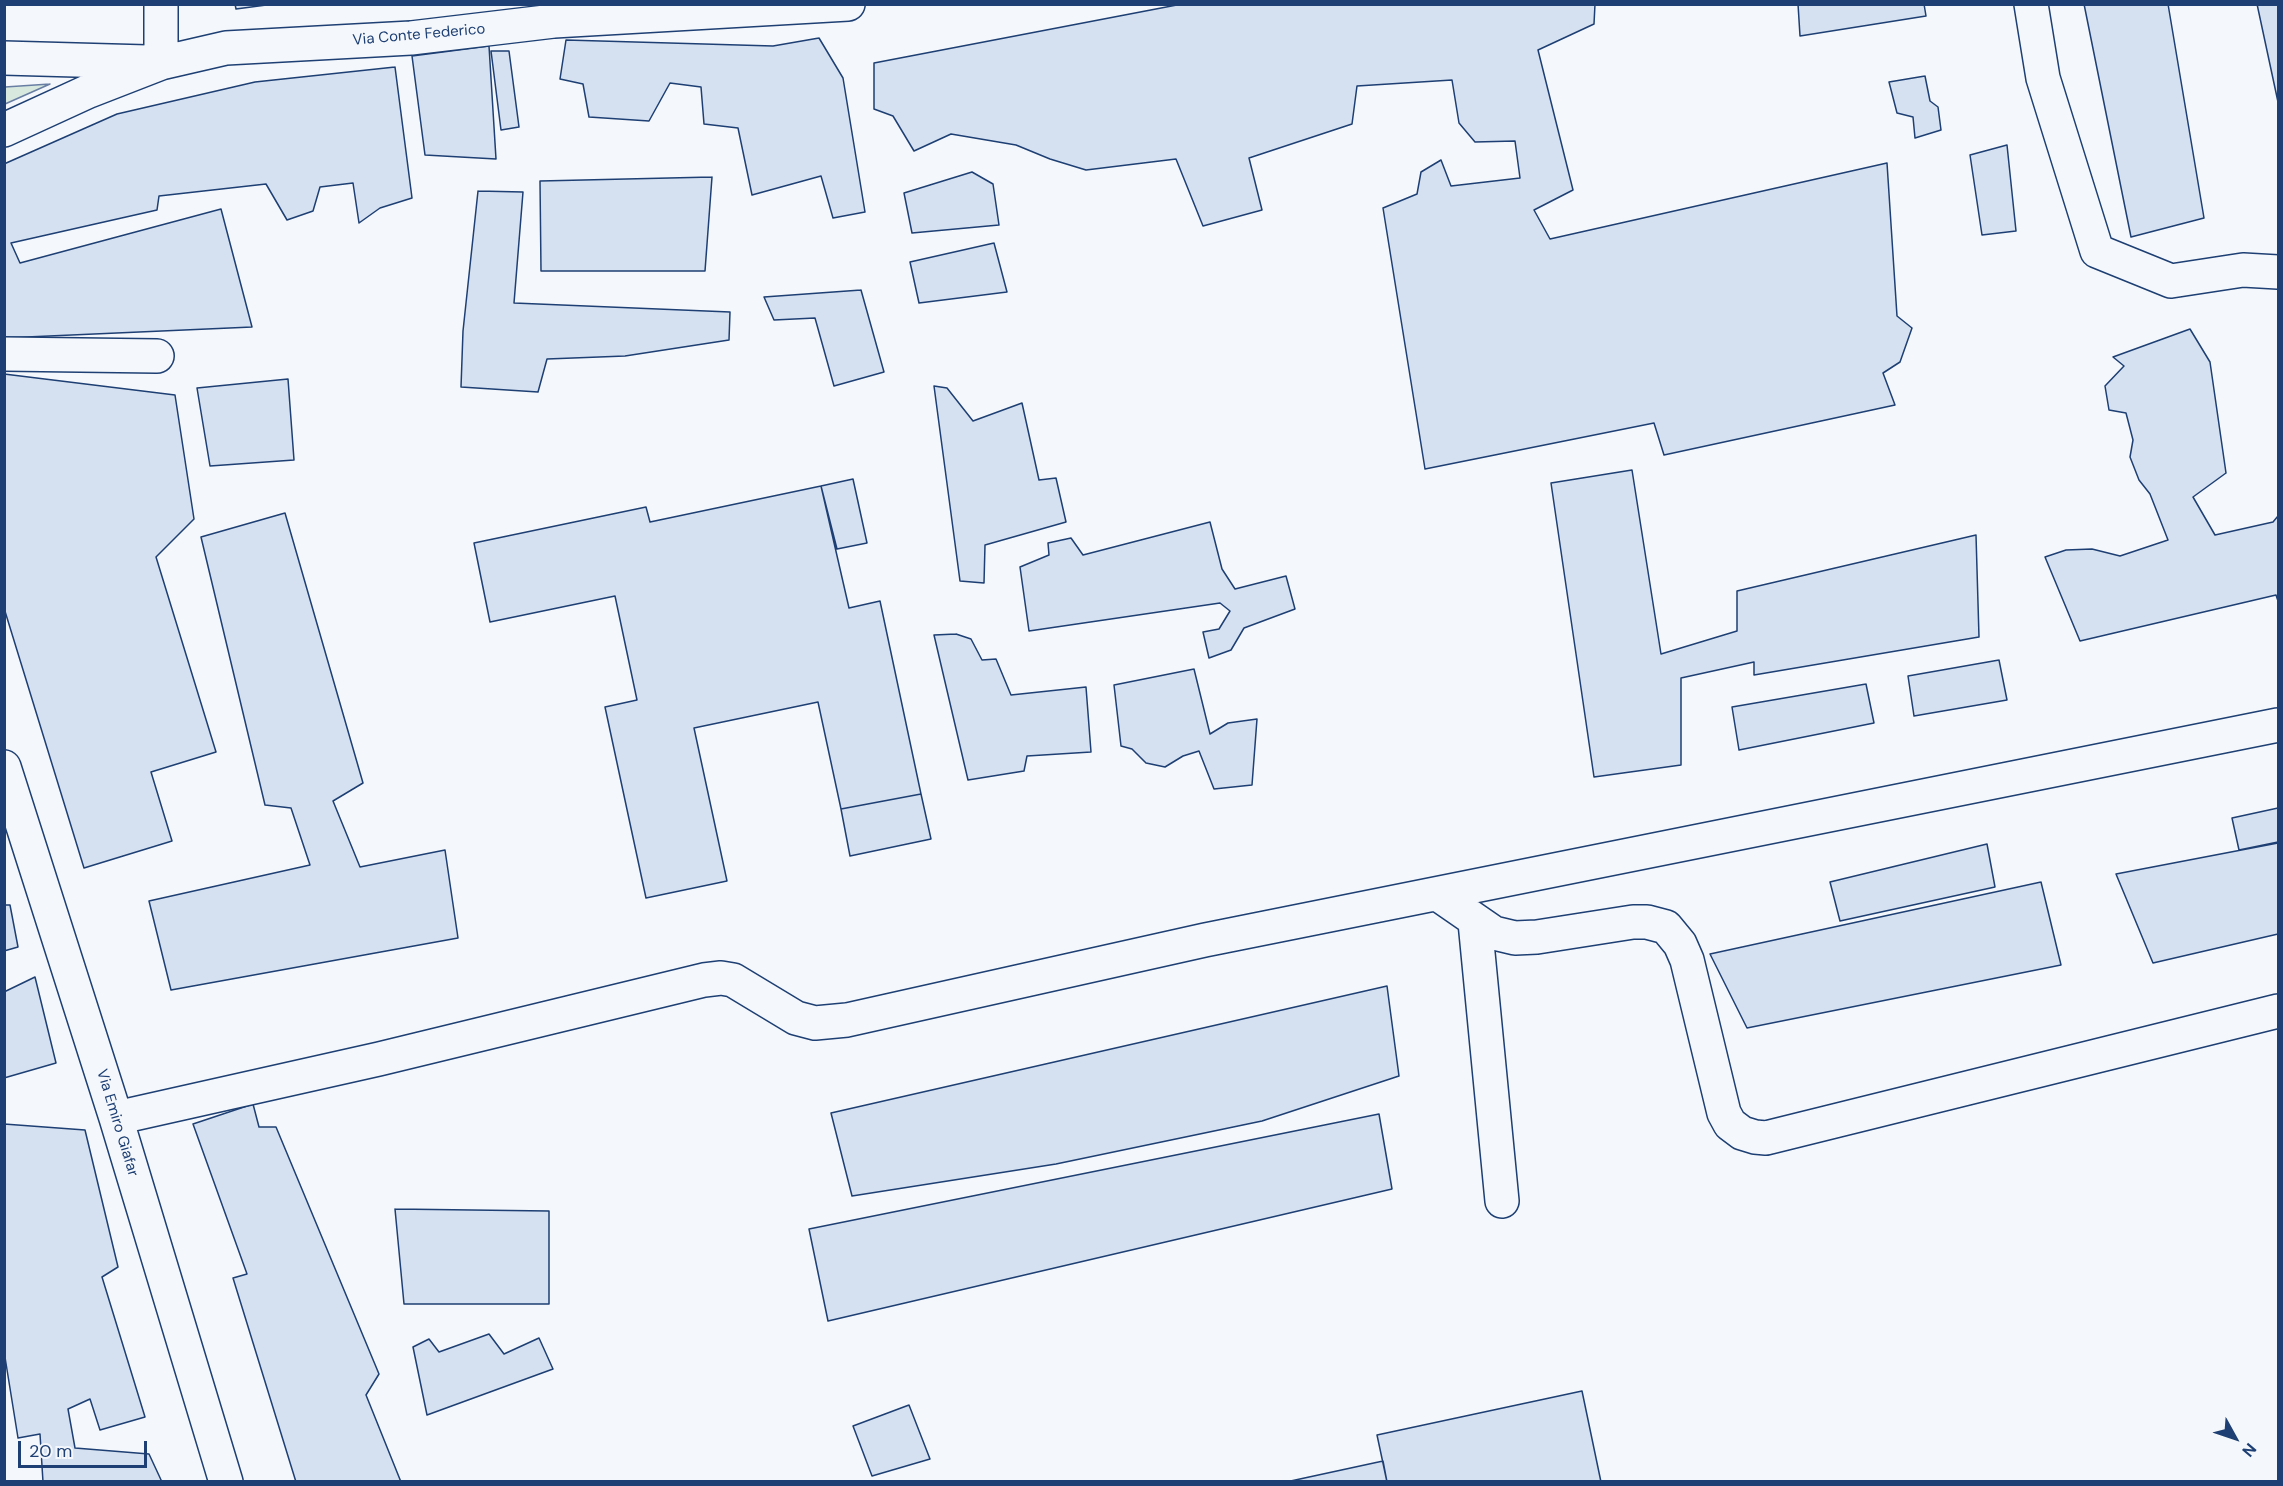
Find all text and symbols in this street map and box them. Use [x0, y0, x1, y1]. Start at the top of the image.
street label: Via Conte Federico [352, 20, 486, 50]
street label: Via Emiro Giafar [92, 1067, 142, 1179]
north arrow [2205, 1408, 2265, 1468]
scale bar [21, 1429, 150, 1467]
text: 20 m [29, 1439, 72, 1463]
text: N [2237, 1439, 2261, 1461]

